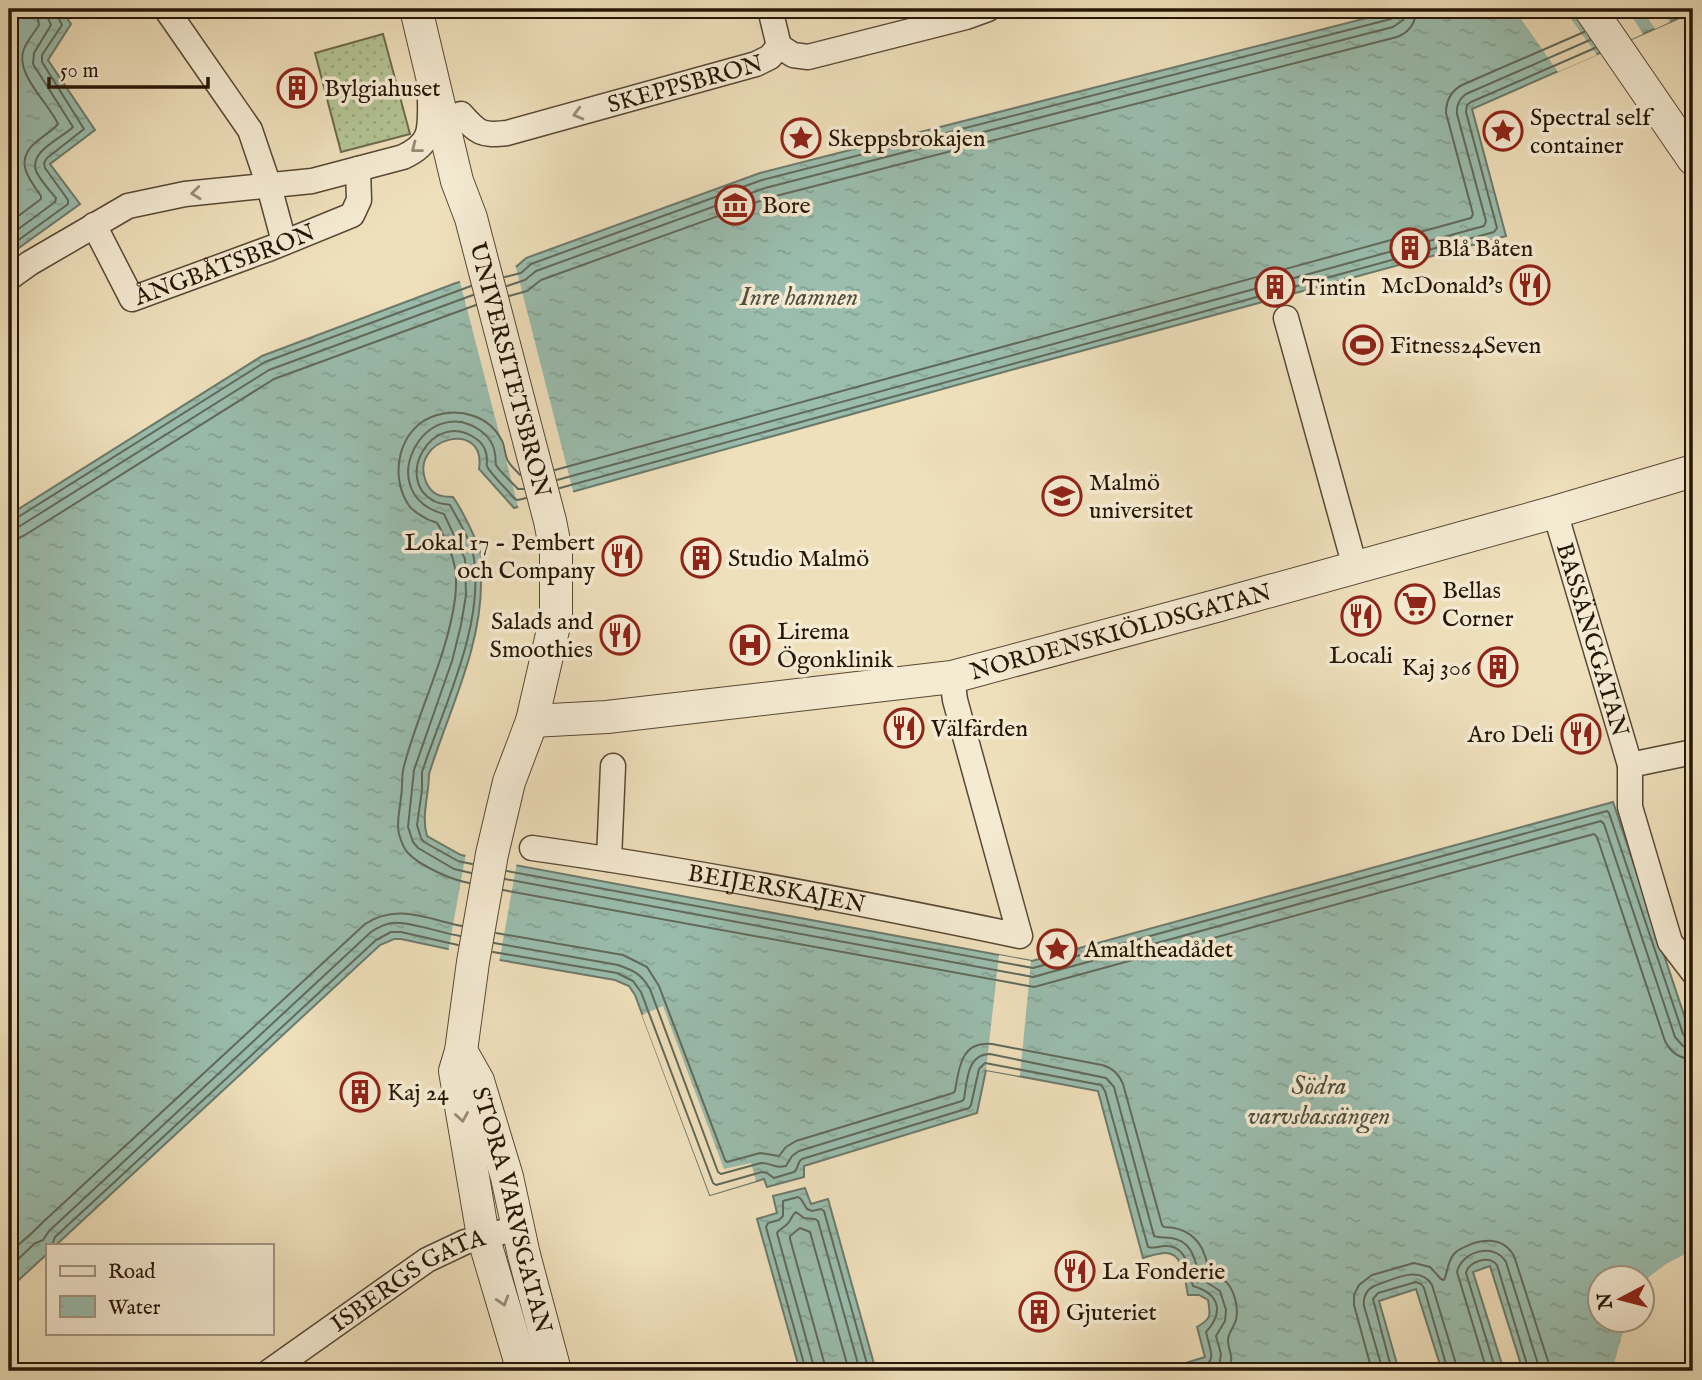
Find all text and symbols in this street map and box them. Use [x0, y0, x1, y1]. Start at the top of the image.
scale bar [49, 46, 208, 90]
street label: SKEPPSBRON [604, 49, 767, 121]
text: 50 m [60, 58, 99, 85]
building icon: Bylgiahuset [276, 67, 318, 109]
place label: Bylgiahuset [324, 74, 441, 105]
place label: Spectral self container [1530, 103, 1655, 162]
one-way arrow [572, 105, 584, 120]
place icon: Spectral self container [1482, 110, 1524, 152]
place icon: Skeppsbrokajen [780, 117, 822, 159]
place label: Skeppsbrokajen [828, 124, 986, 155]
one-way arrow [411, 139, 424, 152]
museum icon: Bore [714, 184, 756, 226]
one-way arrow [190, 185, 201, 200]
place label: Bore [762, 191, 811, 222]
street label: ÅNGBÅTSBRON [130, 218, 320, 314]
building icon: Blå Båten [1389, 227, 1431, 269]
place label: Blå Båten [1437, 234, 1534, 265]
street label: UNIVERSITETSBRON [461, 239, 557, 501]
restaurant icon: McDonald's [1509, 264, 1551, 306]
building icon: Tintin [1254, 266, 1296, 308]
place label: McDonald's [1381, 271, 1503, 302]
place label: Tintin [1302, 273, 1366, 304]
water label: Inre hamnen [739, 281, 858, 314]
sports icon: Fitness24Seven [1342, 324, 1384, 366]
place label: Fitness24Seven [1390, 331, 1541, 362]
place label: Malmö universitet [1089, 468, 1193, 527]
school or university icon: Malmö universitet [1041, 475, 1083, 517]
place label: Lokal 17 - Pembert och Company [404, 528, 595, 587]
restaurant icon: Lokal 17 - Pembert och Company [601, 535, 643, 577]
building icon: Studio Malmö [680, 537, 722, 579]
street label: BASSÄNGGATAN [1548, 539, 1635, 741]
place label: Studio Malmö [728, 544, 869, 575]
place label: Bellas Corner [1442, 576, 1514, 635]
street label: NORDENSKIÖLDSGATAN [967, 577, 1275, 688]
supermarket icon: Bellas Corner [1394, 583, 1436, 625]
restaurant icon: Locali [1340, 595, 1382, 637]
place label: Salads and Smoothies [490, 607, 593, 666]
restaurant icon: Salads and Smoothies [599, 614, 641, 656]
place label: Lirema Ögonklinik [777, 617, 894, 676]
hospital icon: Lirema Ögonklinik [729, 624, 771, 666]
place label: Locali [1329, 641, 1393, 672]
building icon: Kaj 306 [1477, 646, 1519, 688]
place label: Kaj 306 [1401, 653, 1472, 684]
restaurant icon: Välfärden [883, 707, 925, 749]
restaurant icon: Aro Deli [1560, 713, 1602, 755]
place label: Välfärden [930, 714, 1028, 745]
place label: Aro Deli [1467, 720, 1554, 751]
street label: BEIJERSKAJEN [685, 858, 868, 921]
place icon: Amaltheadådet [1036, 928, 1078, 970]
place label: Amaltheadådet [1083, 935, 1233, 966]
water label: Södra varvsbassängen [1247, 1070, 1391, 1134]
building icon: Kaj 24 [339, 1071, 381, 1113]
place label: Kaj 24 [387, 1078, 449, 1109]
street label: STORA VARVSGATAN [464, 1083, 558, 1337]
one-way arrow [454, 1112, 469, 1123]
street label: ISBERGS GATA [325, 1223, 490, 1340]
legend [46, 1244, 273, 1334]
restaurant icon: La Fonderie [1054, 1250, 1096, 1292]
place label: La Fonderie [1102, 1257, 1225, 1288]
text: Road [108, 1259, 156, 1286]
north arrow [1586, 1264, 1656, 1334]
building icon: Gjuteriet [1018, 1291, 1060, 1333]
text: N [1593, 1291, 1619, 1311]
text: Water [108, 1295, 161, 1322]
one-way arrow [494, 1295, 509, 1307]
place label: Gjuteriet [1066, 1298, 1157, 1329]

